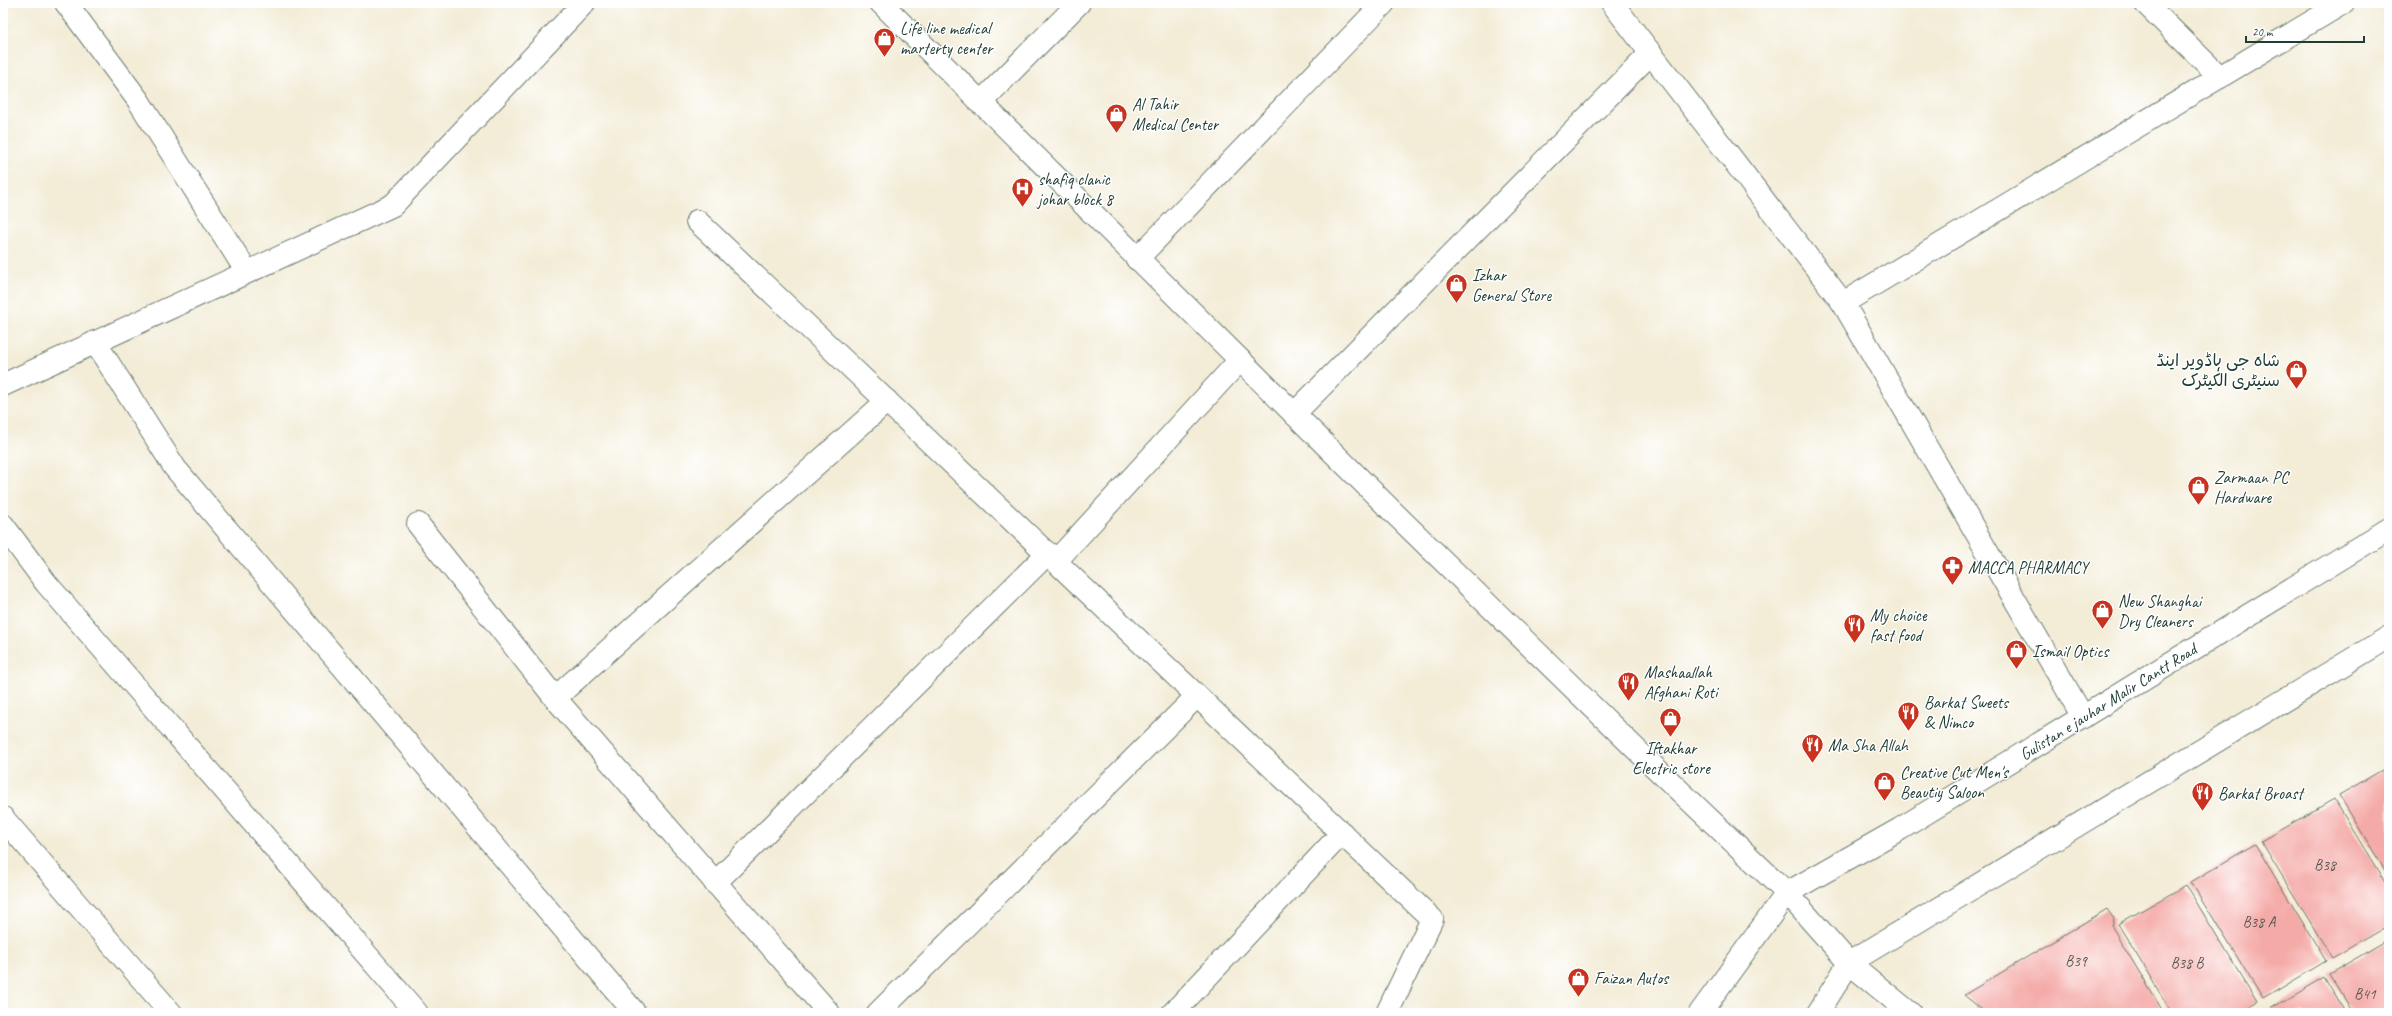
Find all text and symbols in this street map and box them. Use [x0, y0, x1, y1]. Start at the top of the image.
place label: Life line medical marterty center [900, 18, 994, 59]
scale bar [2246, 18, 2364, 44]
text: 20 m [2252, 24, 2274, 40]
shop icon: Life line medical marterty center [871, 25, 897, 58]
place label: Al Tahir Medical Center [1132, 94, 1220, 135]
shop icon: Al Tahir Medical Center [1104, 101, 1130, 134]
place label: shafiq clanic johar block 8 [1036, 169, 1115, 210]
hospital icon: shafiq clanic johar block 8 [1010, 176, 1036, 209]
place label: Izhar General Store [1472, 265, 1552, 306]
shop icon: Izhar General Store [1443, 272, 1469, 305]
place label: شاہ جی ہاڈویر اینڈ سنیٹری الکیٹرک [2156, 350, 2280, 391]
shop icon: شاہ جی ہاڈویر اینڈ سنیٹری الکیٹرک [2283, 357, 2309, 390]
place label: Zarmaan PC Hardware [2214, 467, 2291, 508]
shop icon: Zarmaan PC Hardware [2185, 474, 2211, 507]
pharmacy icon: MACCA PHARMACY [1939, 554, 1965, 587]
place label: MACCA PHARMACY [1968, 557, 2090, 578]
place label: New Shanghai Dry Cleaners [2118, 591, 2203, 632]
shop icon: New Shanghai Dry Cleaners [2090, 598, 2116, 631]
place label: My choice fast food [1870, 605, 1928, 646]
restaurant icon: My choice fast food [1842, 612, 1868, 645]
shop icon: Ismail Optics [2004, 638, 2030, 671]
street label: Gulistan e jauhar Malir Cantt Road [2016, 638, 2202, 765]
place label: Ismail Optics [2032, 641, 2111, 662]
place label: Mashaallah Afghani Roti [1644, 662, 1719, 703]
restaurant icon: Mashaallah Afghani Roti [1616, 669, 1642, 702]
place label: Barkat Sweets & Nimco [1924, 692, 2010, 733]
restaurant icon: Barkat Sweets & Nimco [1895, 699, 1921, 732]
shop icon: Iftakhar Electric store [1658, 705, 1684, 738]
restaurant icon: Ma Sha Allah [1800, 732, 1826, 765]
place label: Ma Sha Allah [1828, 735, 1909, 756]
place label: Iftakhar Electric store [1632, 738, 1711, 779]
place label: Creative Cut Men's Beautiy Saloon [1900, 762, 2010, 803]
shop icon: Creative Cut Men's Beautiy Saloon [1871, 769, 1897, 802]
restaurant icon: Barkat Broast [2189, 780, 2215, 813]
place label: Barkat Broast [2218, 783, 2305, 804]
house number: B38 [2314, 856, 2337, 875]
house number: B38 A [2243, 913, 2277, 932]
house number: B39 [2065, 952, 2088, 971]
house number: B38 B [2171, 954, 2205, 973]
shop icon: Faizan Autos [1566, 965, 1592, 998]
place label: Faizan Autos [1594, 968, 1670, 989]
house number: B41 [2354, 985, 2377, 1004]

